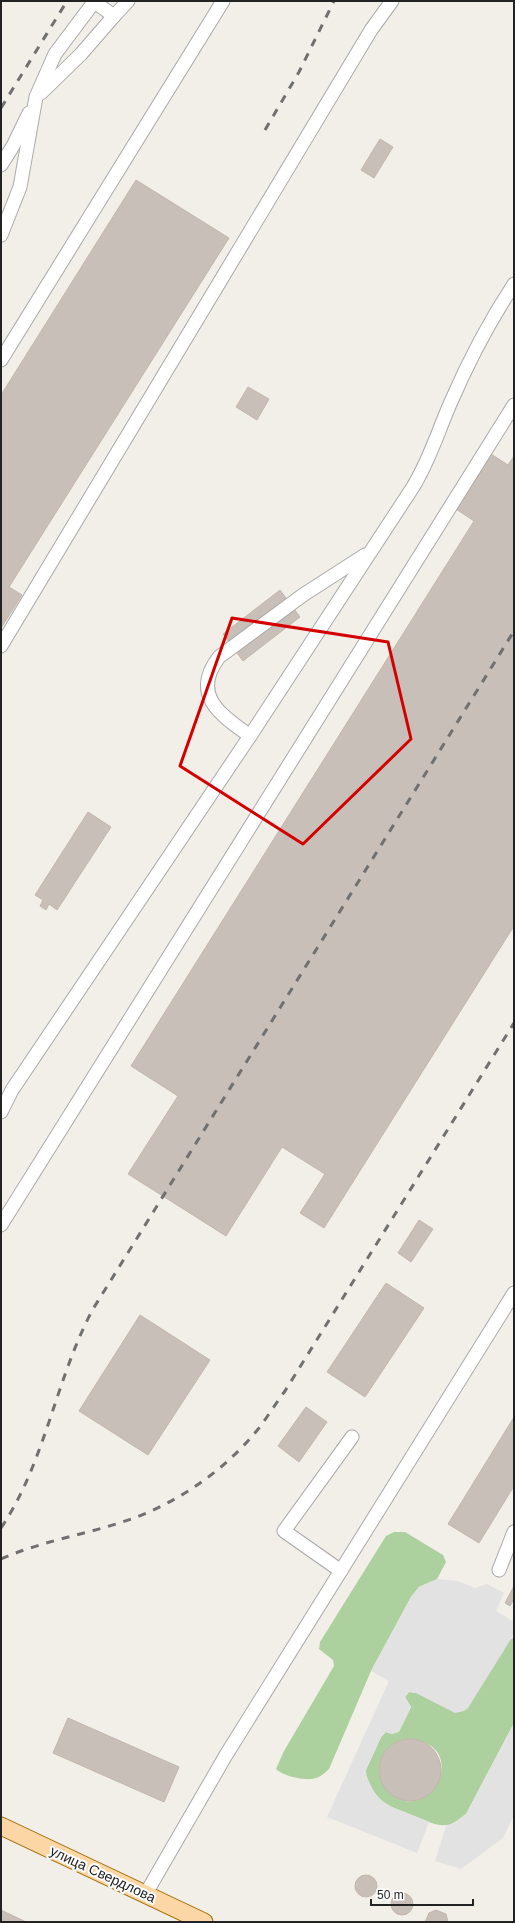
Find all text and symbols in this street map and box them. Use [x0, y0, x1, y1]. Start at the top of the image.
street label: улица Свердлова [48, 1843, 158, 1906]
scale bar [371, 1881, 473, 1907]
text: 50 m [377, 1888, 404, 1902]

